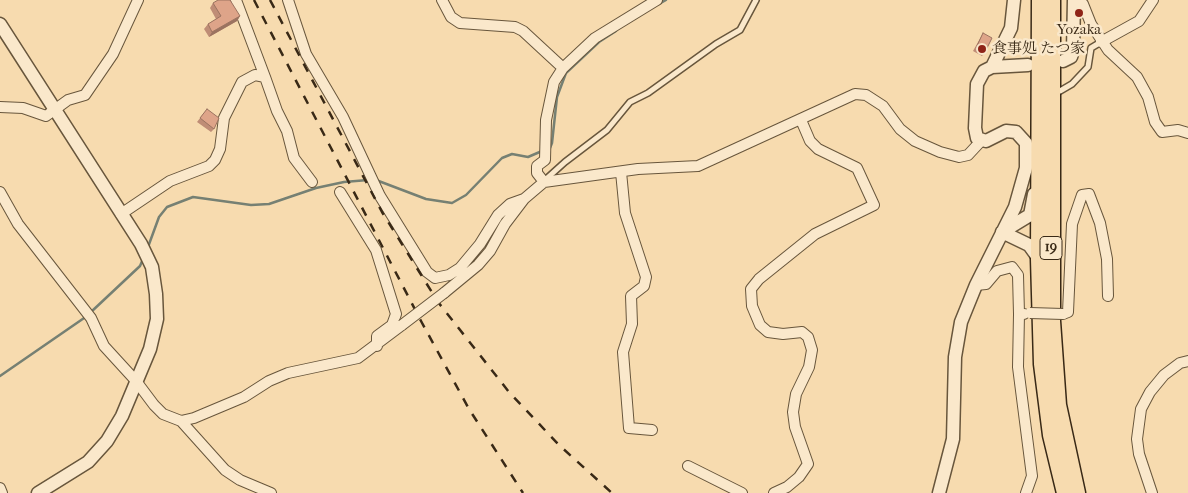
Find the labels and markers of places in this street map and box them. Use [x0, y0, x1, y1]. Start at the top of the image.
marker: Yozaka [1073, 7, 1085, 19]
place label: Yozaka [1057, 21, 1101, 39]
place label: 食事処 たつ家 [992, 40, 1085, 58]
marker: 食事処 たつ家 [976, 43, 988, 55]

